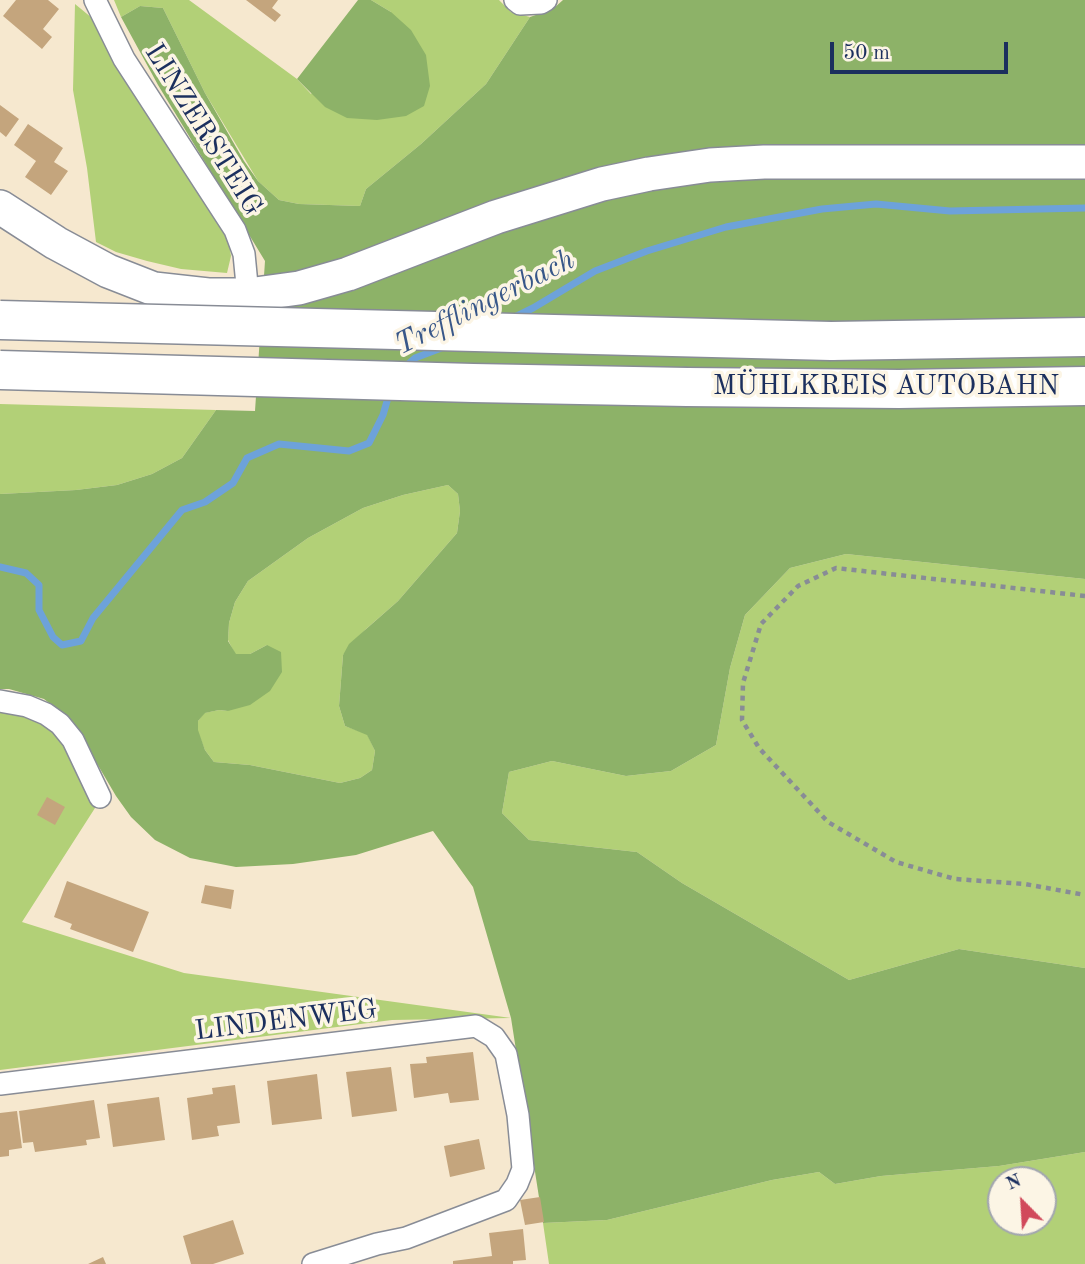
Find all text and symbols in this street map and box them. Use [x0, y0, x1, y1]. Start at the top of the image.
scale bar [833, 28, 1012, 72]
street label: LINZERSTEIG [137, 38, 269, 222]
text: 50 m [843, 43, 890, 64]
water label: Trefflingerbach [389, 242, 581, 364]
street label: MÜHLKREIS AUTOBAHN [713, 370, 1059, 404]
street label: LINDENWEG [193, 993, 379, 1049]
north arrow [987, 1166, 1057, 1236]
text: N [1004, 1172, 1025, 1195]

